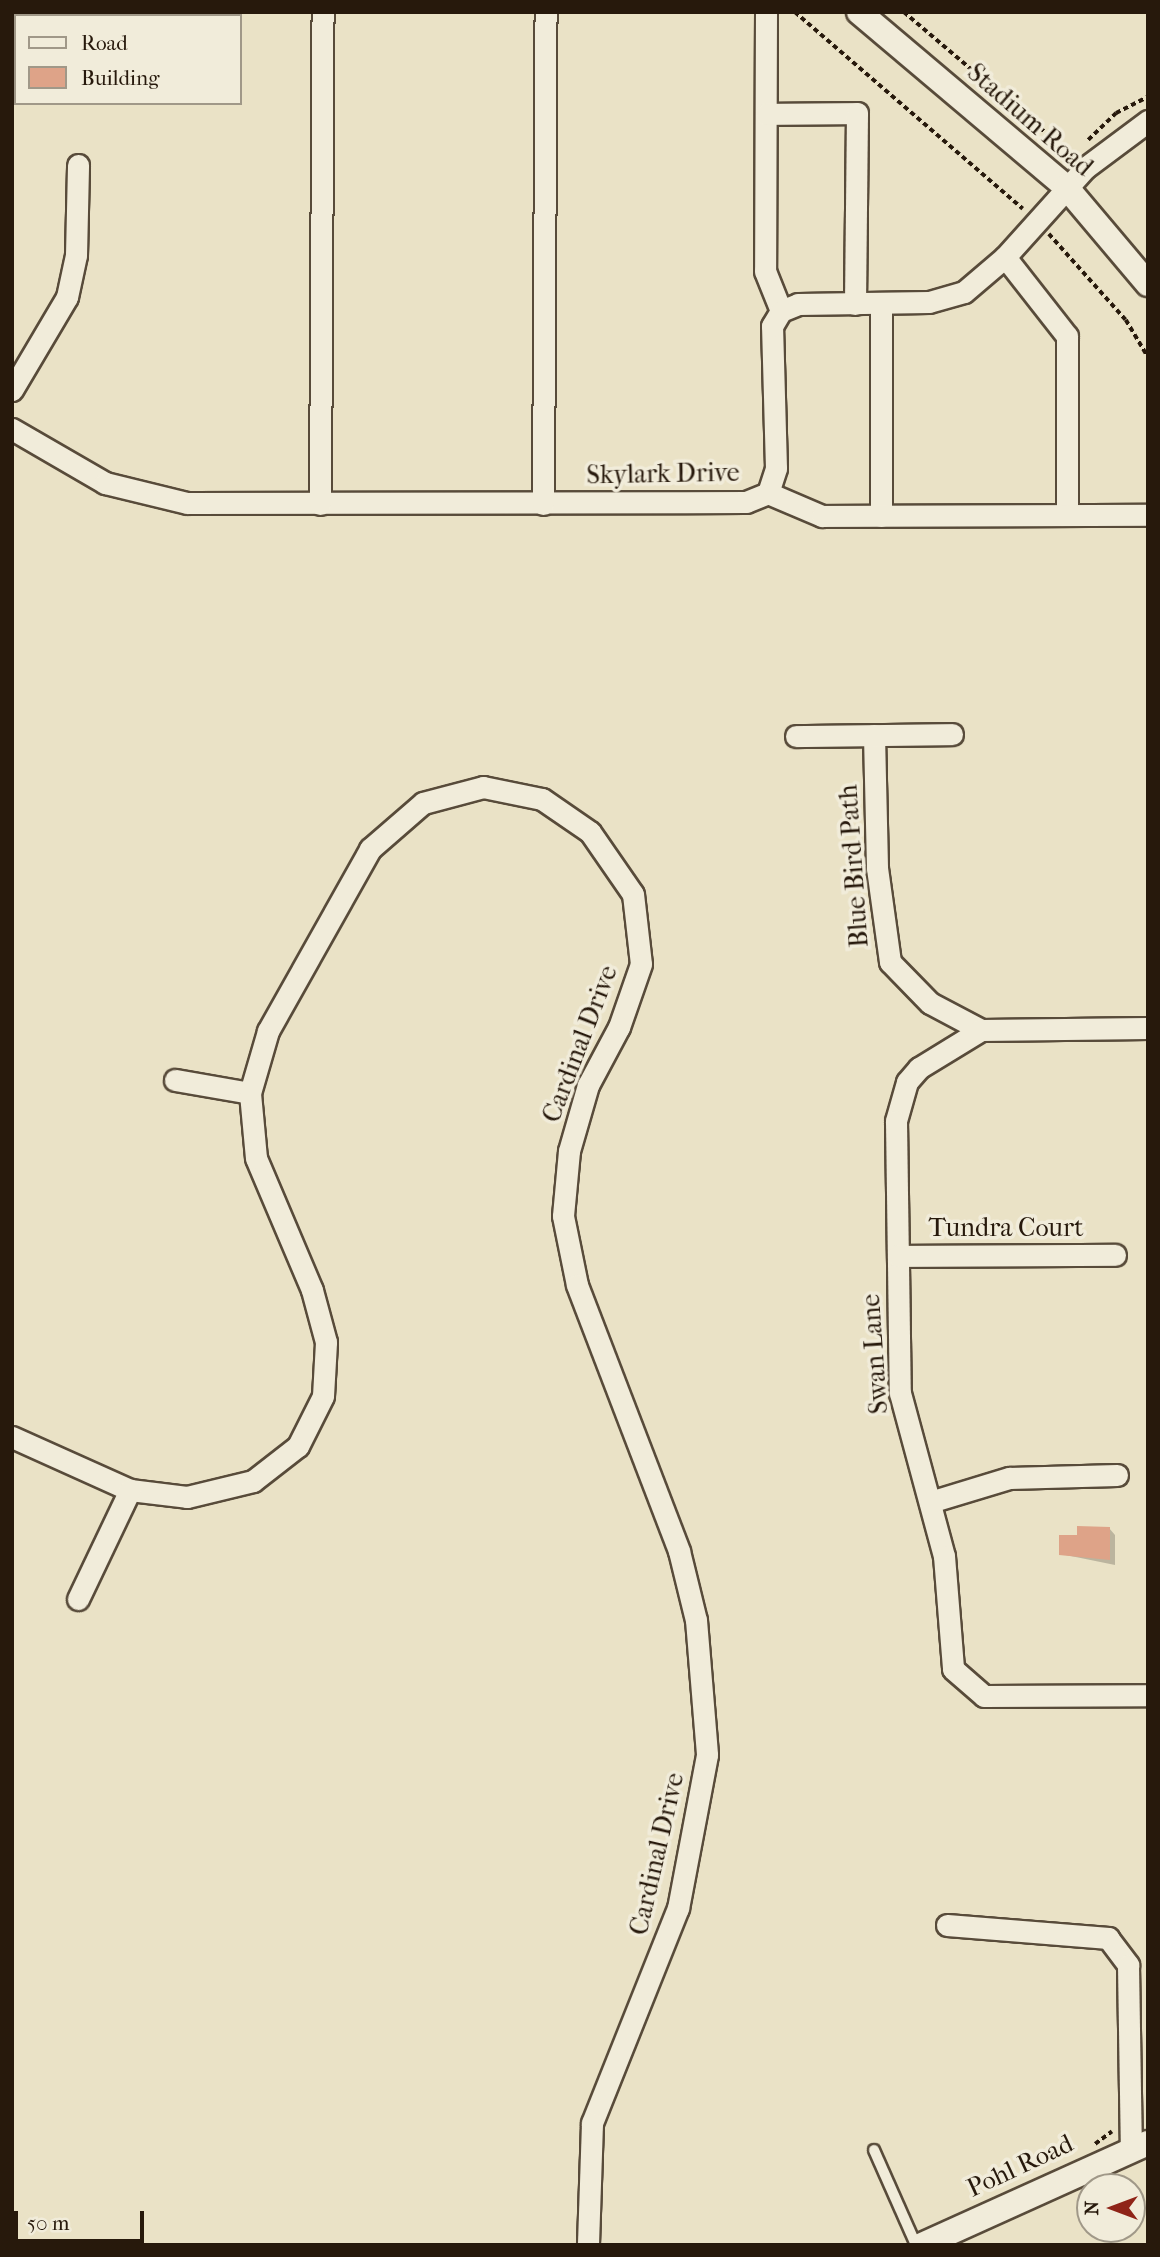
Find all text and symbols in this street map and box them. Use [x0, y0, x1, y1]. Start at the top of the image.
legend [14, 14, 242, 105]
text: Road [81, 31, 128, 55]
street label: Stadium Road [961, 57, 1099, 183]
text: Building [81, 66, 159, 90]
street label: Skylark Drive [586, 457, 740, 491]
street label: Blue Bird Path [833, 783, 875, 949]
street label: Cardinal Drive [536, 961, 624, 1127]
street label: Tundra Court [928, 1212, 1084, 1244]
street label: Swan Lane [855, 1293, 895, 1415]
street label: Cardinal Drive [623, 1770, 691, 1938]
street label: Pohl Road [962, 2128, 1078, 2204]
north arrow [1076, 2173, 1146, 2243]
scale bar [18, 2198, 147, 2242]
text: N [1081, 2201, 1103, 2215]
text: 50 m [27, 2211, 70, 2235]

